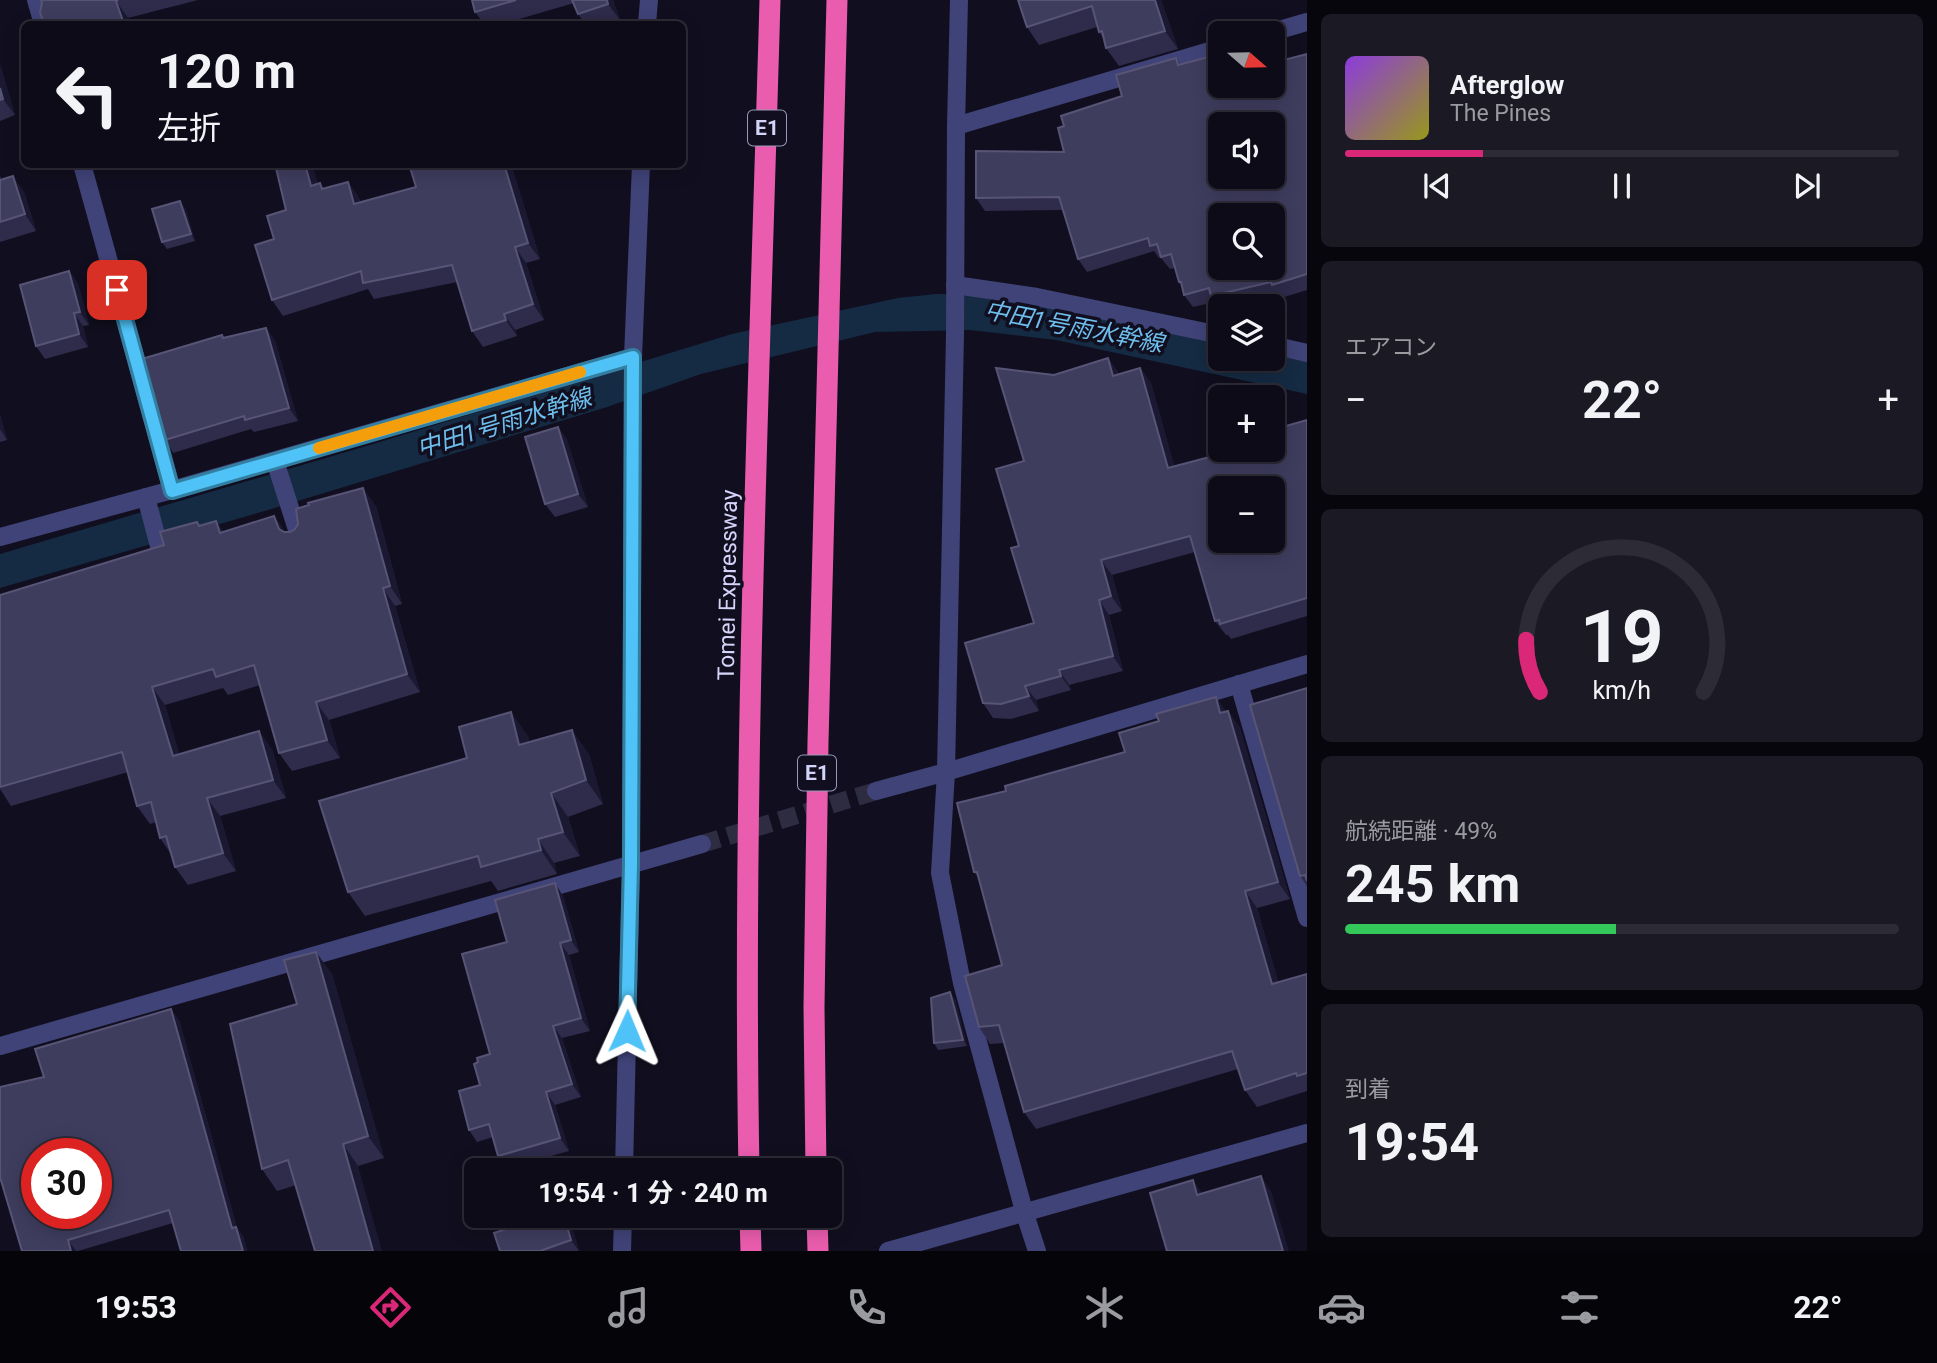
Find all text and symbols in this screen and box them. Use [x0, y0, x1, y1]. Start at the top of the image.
north arrow [1208, 21, 1284, 98]
map controls [1208, 21, 1285, 553]
text: 120 m [157, 43, 296, 100]
icon: left [42, 49, 133, 140]
text: Afterglow [1450, 70, 1564, 100]
text: The Pines [1450, 100, 1551, 127]
text: 左折 [157, 109, 221, 147]
road number: E1 [748, 110, 786, 146]
button: sound [1208, 112, 1285, 189]
icon: previous [1418, 167, 1456, 205]
icon: pause [1603, 167, 1641, 205]
icon: next [1788, 167, 1826, 205]
button: search [1208, 203, 1285, 280]
pin [87, 260, 147, 320]
icon: arrive [98, 271, 136, 309]
button: layers [1208, 294, 1285, 371]
water label: 中田1号雨水幹線 [982, 296, 1168, 359]
text: エアコン [1345, 334, 1437, 361]
text: 22° [1582, 370, 1662, 431]
text: − [1345, 378, 1367, 422]
text: + [1877, 378, 1899, 422]
water label: 中田1号雨水幹線 [413, 382, 598, 463]
button: + [1208, 385, 1285, 462]
button: − [1208, 476, 1285, 553]
street label: Tomei Expressway [713, 489, 743, 681]
text: 19 [1580, 594, 1664, 680]
text: km/h [1593, 675, 1651, 704]
road number: E1 [798, 756, 836, 790]
text: 航続距離 · 49% [1345, 818, 1497, 845]
text: 245 km [1345, 854, 1520, 915]
position arrow [590, 994, 664, 1068]
text: 到着 [1345, 1076, 1391, 1103]
text: 19:54 [1345, 1112, 1479, 1173]
speed limit sign: 30 [21, 1138, 112, 1229]
text: 19:54 · 1 分 · 240 m [538, 1178, 768, 1208]
icon: directions [366, 1283, 415, 1332]
icon: music [604, 1283, 653, 1332]
icon: phone [842, 1283, 891, 1332]
icon: climate [1080, 1283, 1129, 1332]
icon: car [1317, 1283, 1366, 1332]
icon: filters [1555, 1283, 1604, 1332]
text: 19:53 [94, 1288, 177, 1326]
text: 22° [1793, 1288, 1842, 1326]

